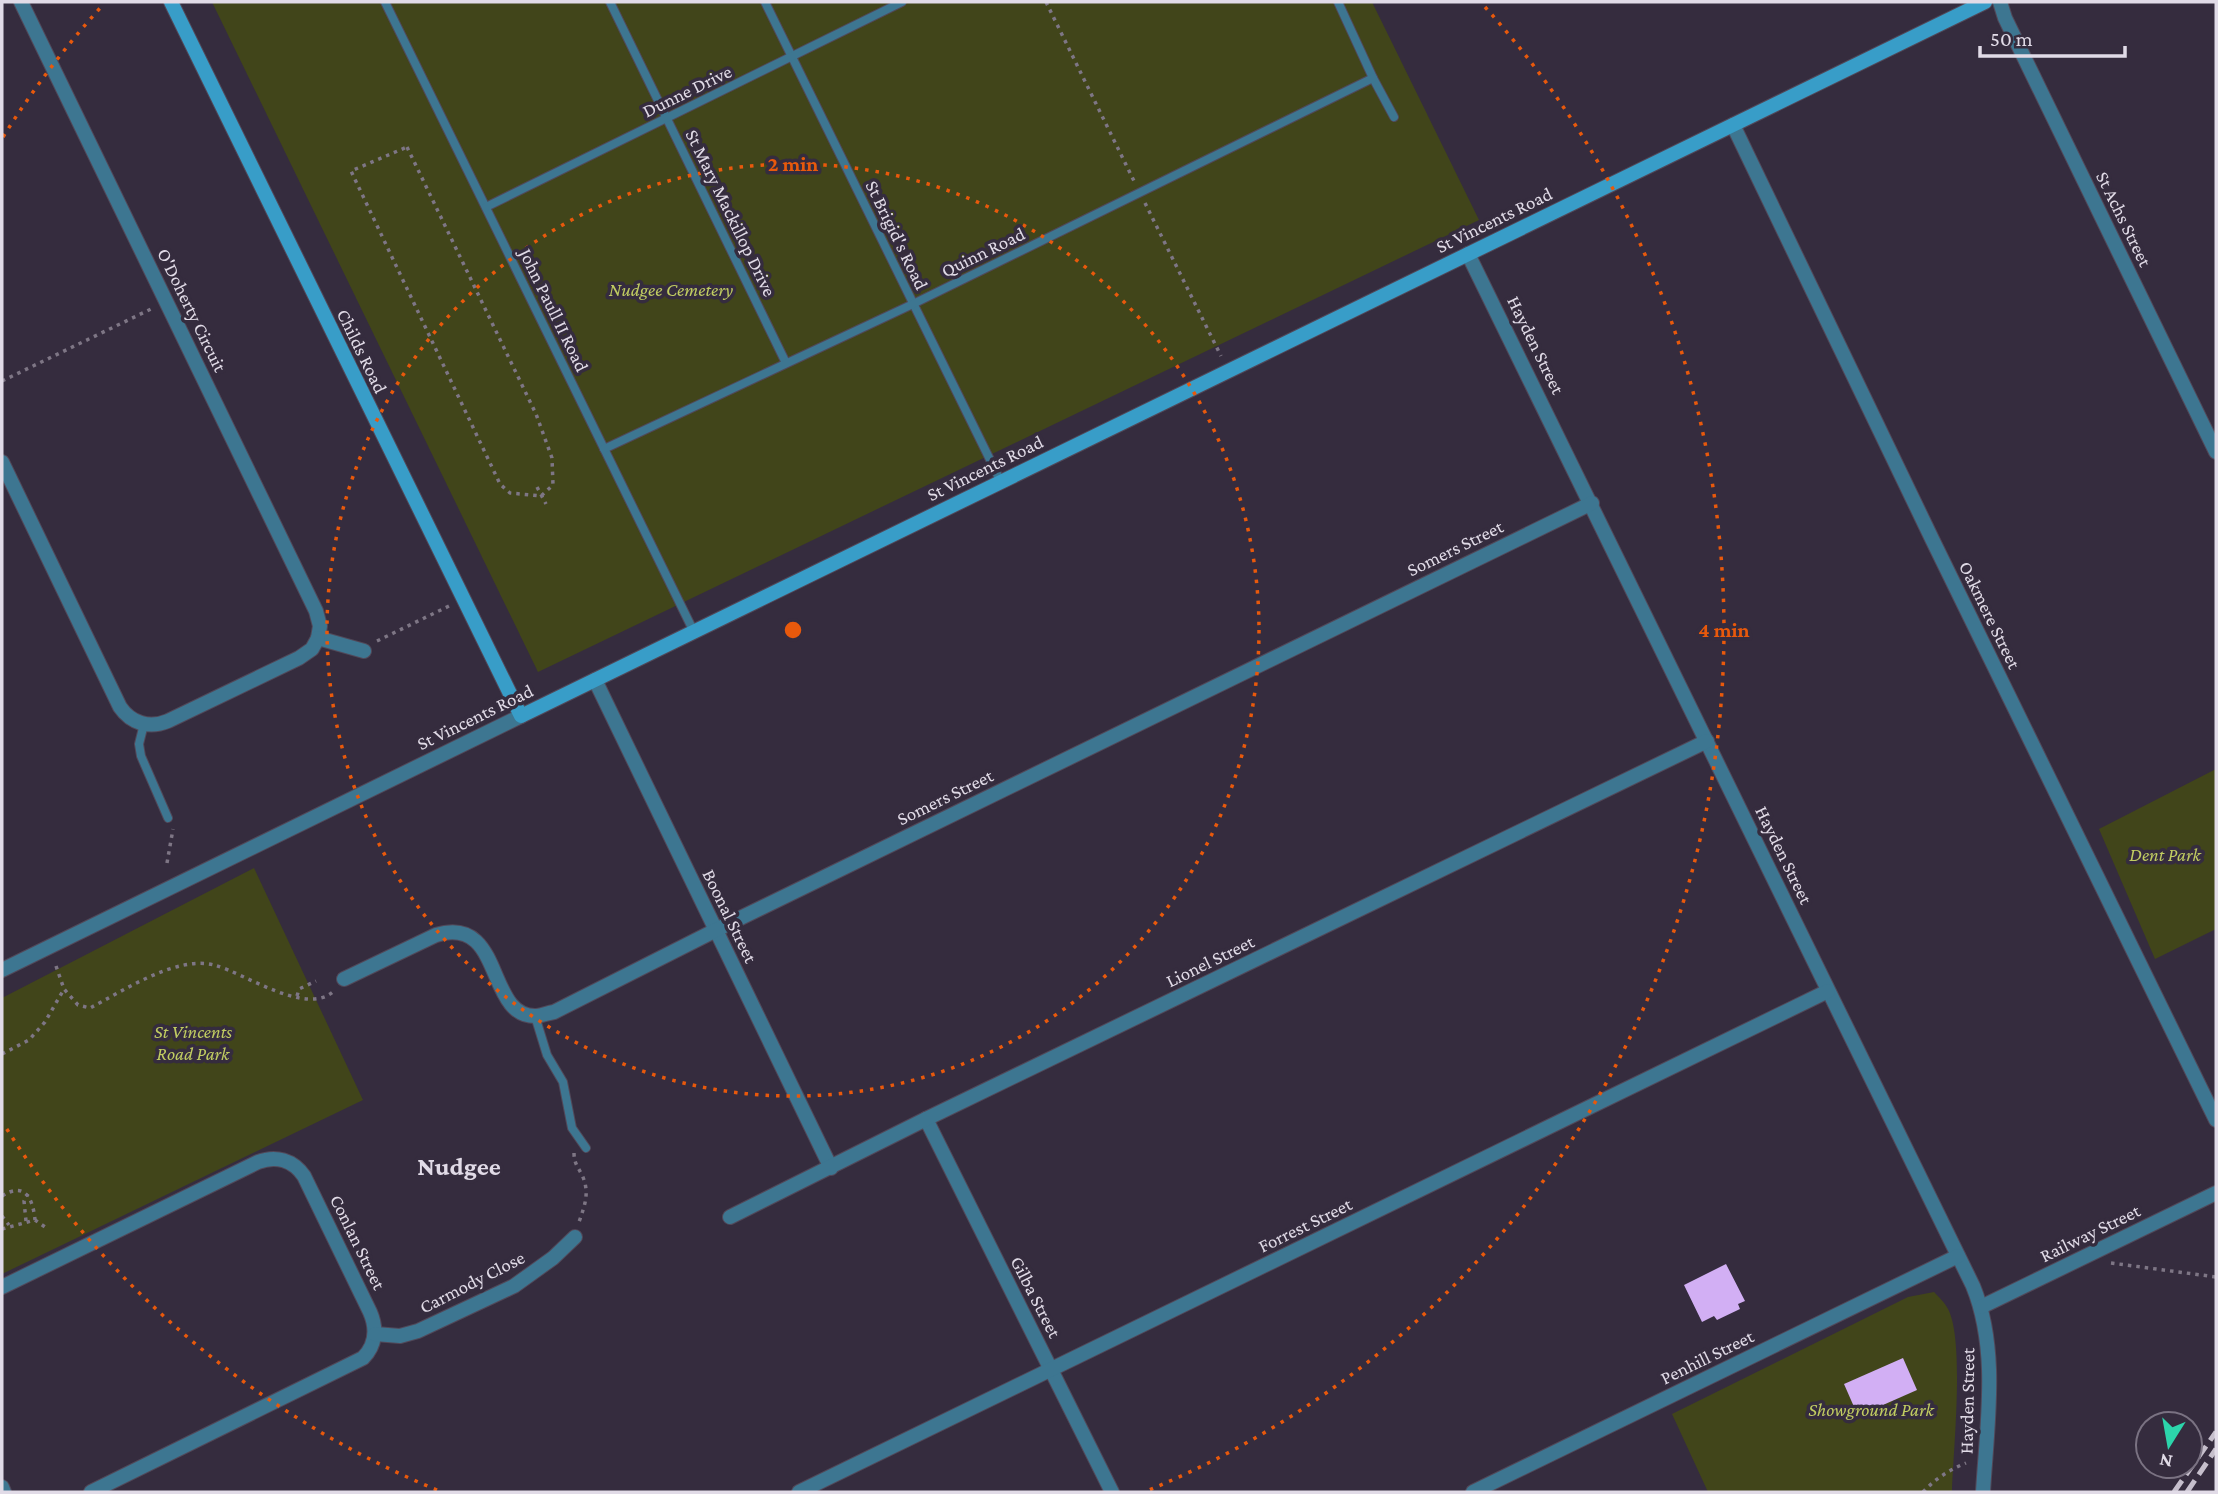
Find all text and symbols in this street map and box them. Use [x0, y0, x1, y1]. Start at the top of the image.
scale bar [1980, 14, 2125, 58]
text: 50 m [1990, 27, 2033, 51]
street label: Dunne Drive [639, 60, 735, 122]
street label: St Mary Mackillop Drive [681, 126, 781, 300]
text: 2 min [768, 152, 818, 176]
street label: St Achs Street [2092, 168, 2156, 271]
street label: St Brigid's Road [862, 177, 932, 293]
street label: St Vincents Road [1433, 183, 1555, 257]
street label: Quinn Road [938, 223, 1028, 281]
street label: John Paull II Road [514, 243, 593, 375]
street label: O'Doherty Circuit [153, 245, 231, 376]
park label: Nudgee Cemetery [609, 279, 733, 300]
street label: Hayden Street [1503, 293, 1569, 398]
street label: Childs Road [333, 306, 391, 396]
street label: St Vincents Road [924, 431, 1046, 505]
street label: Somers Street [1404, 515, 1507, 580]
street label: Oakmere Street [1955, 558, 2025, 673]
centre of rings [781, 618, 805, 642]
text: 4 min [1698, 618, 1750, 642]
street label: St Vincents Road [414, 680, 536, 754]
street label: Somers Street [894, 764, 997, 829]
street label: Hayden Street [1751, 803, 1817, 908]
park label: Dent Park [2129, 844, 2201, 865]
street label: Boonal Street [698, 866, 762, 967]
street label: Lionel Street [1162, 930, 1258, 991]
park label: St Vincents Road Park [154, 1021, 232, 1064]
district label: Nudgee [417, 1152, 501, 1181]
street label: Conlan Street [326, 1191, 390, 1293]
street label: Forrest Street [1255, 1193, 1356, 1257]
street label: Railway Street [2037, 1199, 2144, 1266]
street label: Carmody Close [416, 1247, 528, 1317]
street label: Gilba Street [1007, 1253, 1066, 1342]
street label: Penhill Street [1657, 1325, 1758, 1389]
street label: Hayden Street [1956, 1347, 1978, 1454]
park label: Showground Park [1808, 1399, 1935, 1420]
north arrow [2134, 1410, 2204, 1480]
text: N [2157, 1450, 2174, 1473]

